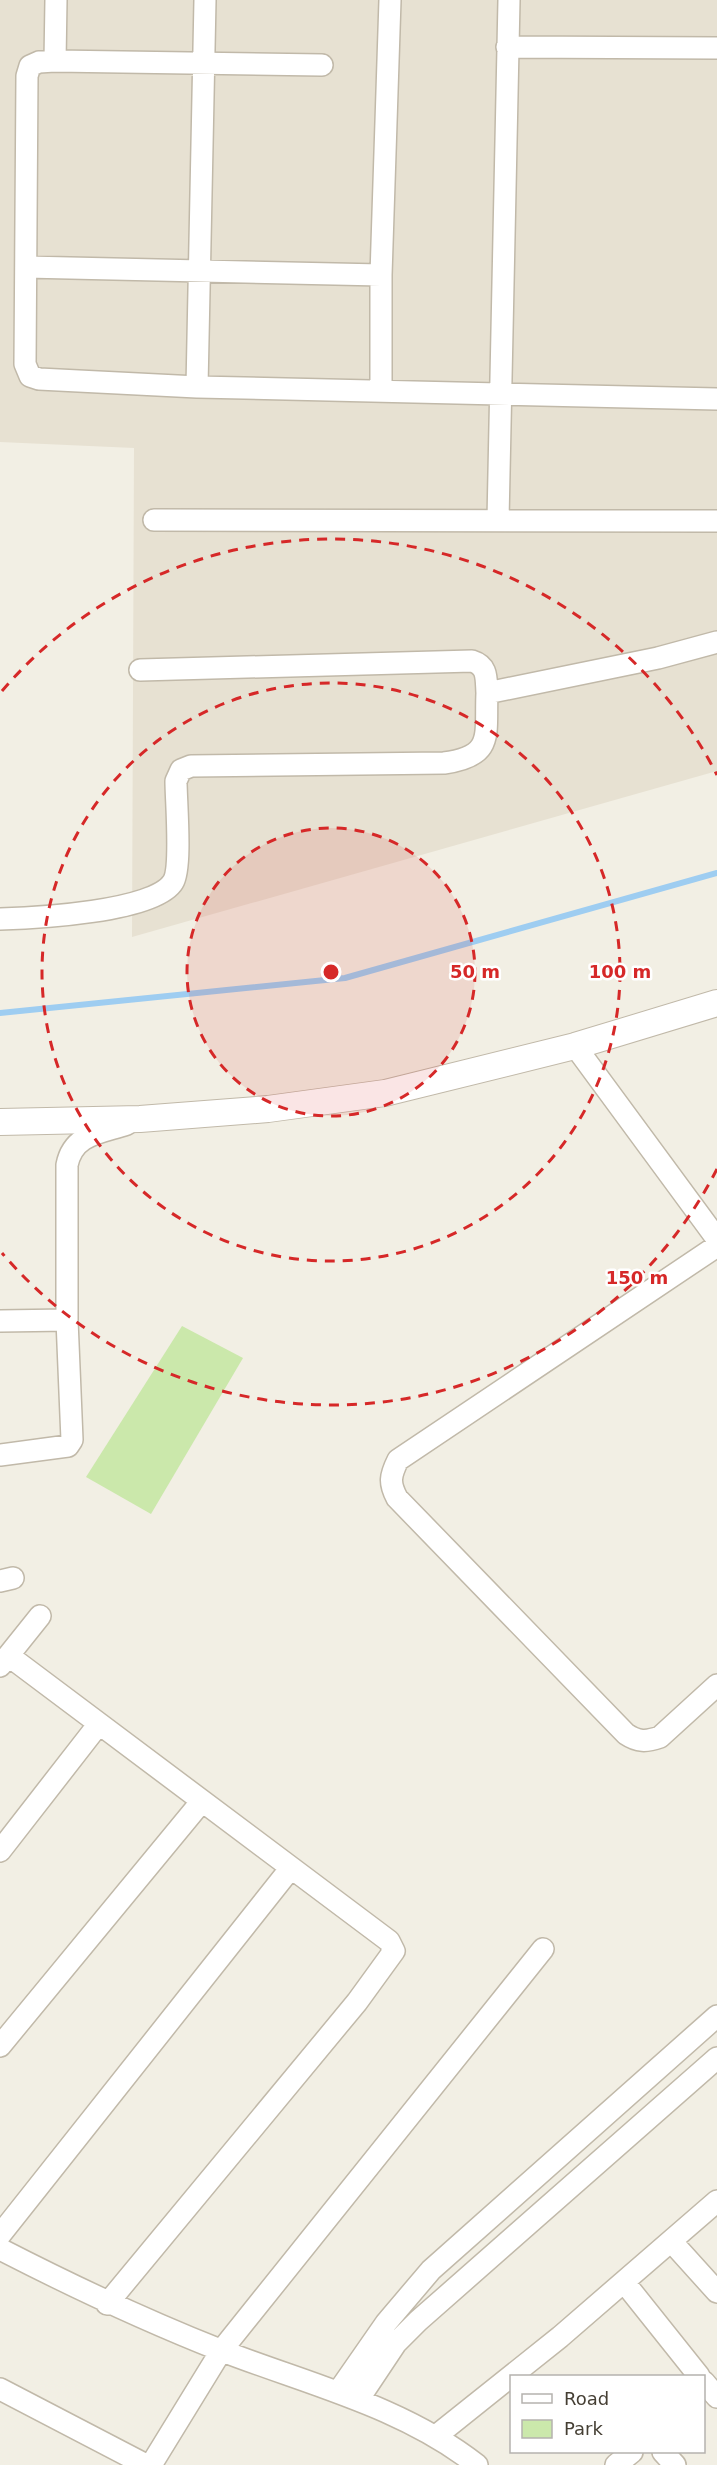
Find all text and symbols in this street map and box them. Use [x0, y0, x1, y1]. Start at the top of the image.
text: 50 m [450, 961, 500, 982]
text: 100 m [589, 961, 651, 982]
centre of rings [321, 962, 341, 982]
text: 150 m [606, 1267, 668, 1288]
legend [510, 2375, 705, 2453]
text: Road [564, 2388, 609, 2409]
text: Park [564, 2418, 603, 2439]

